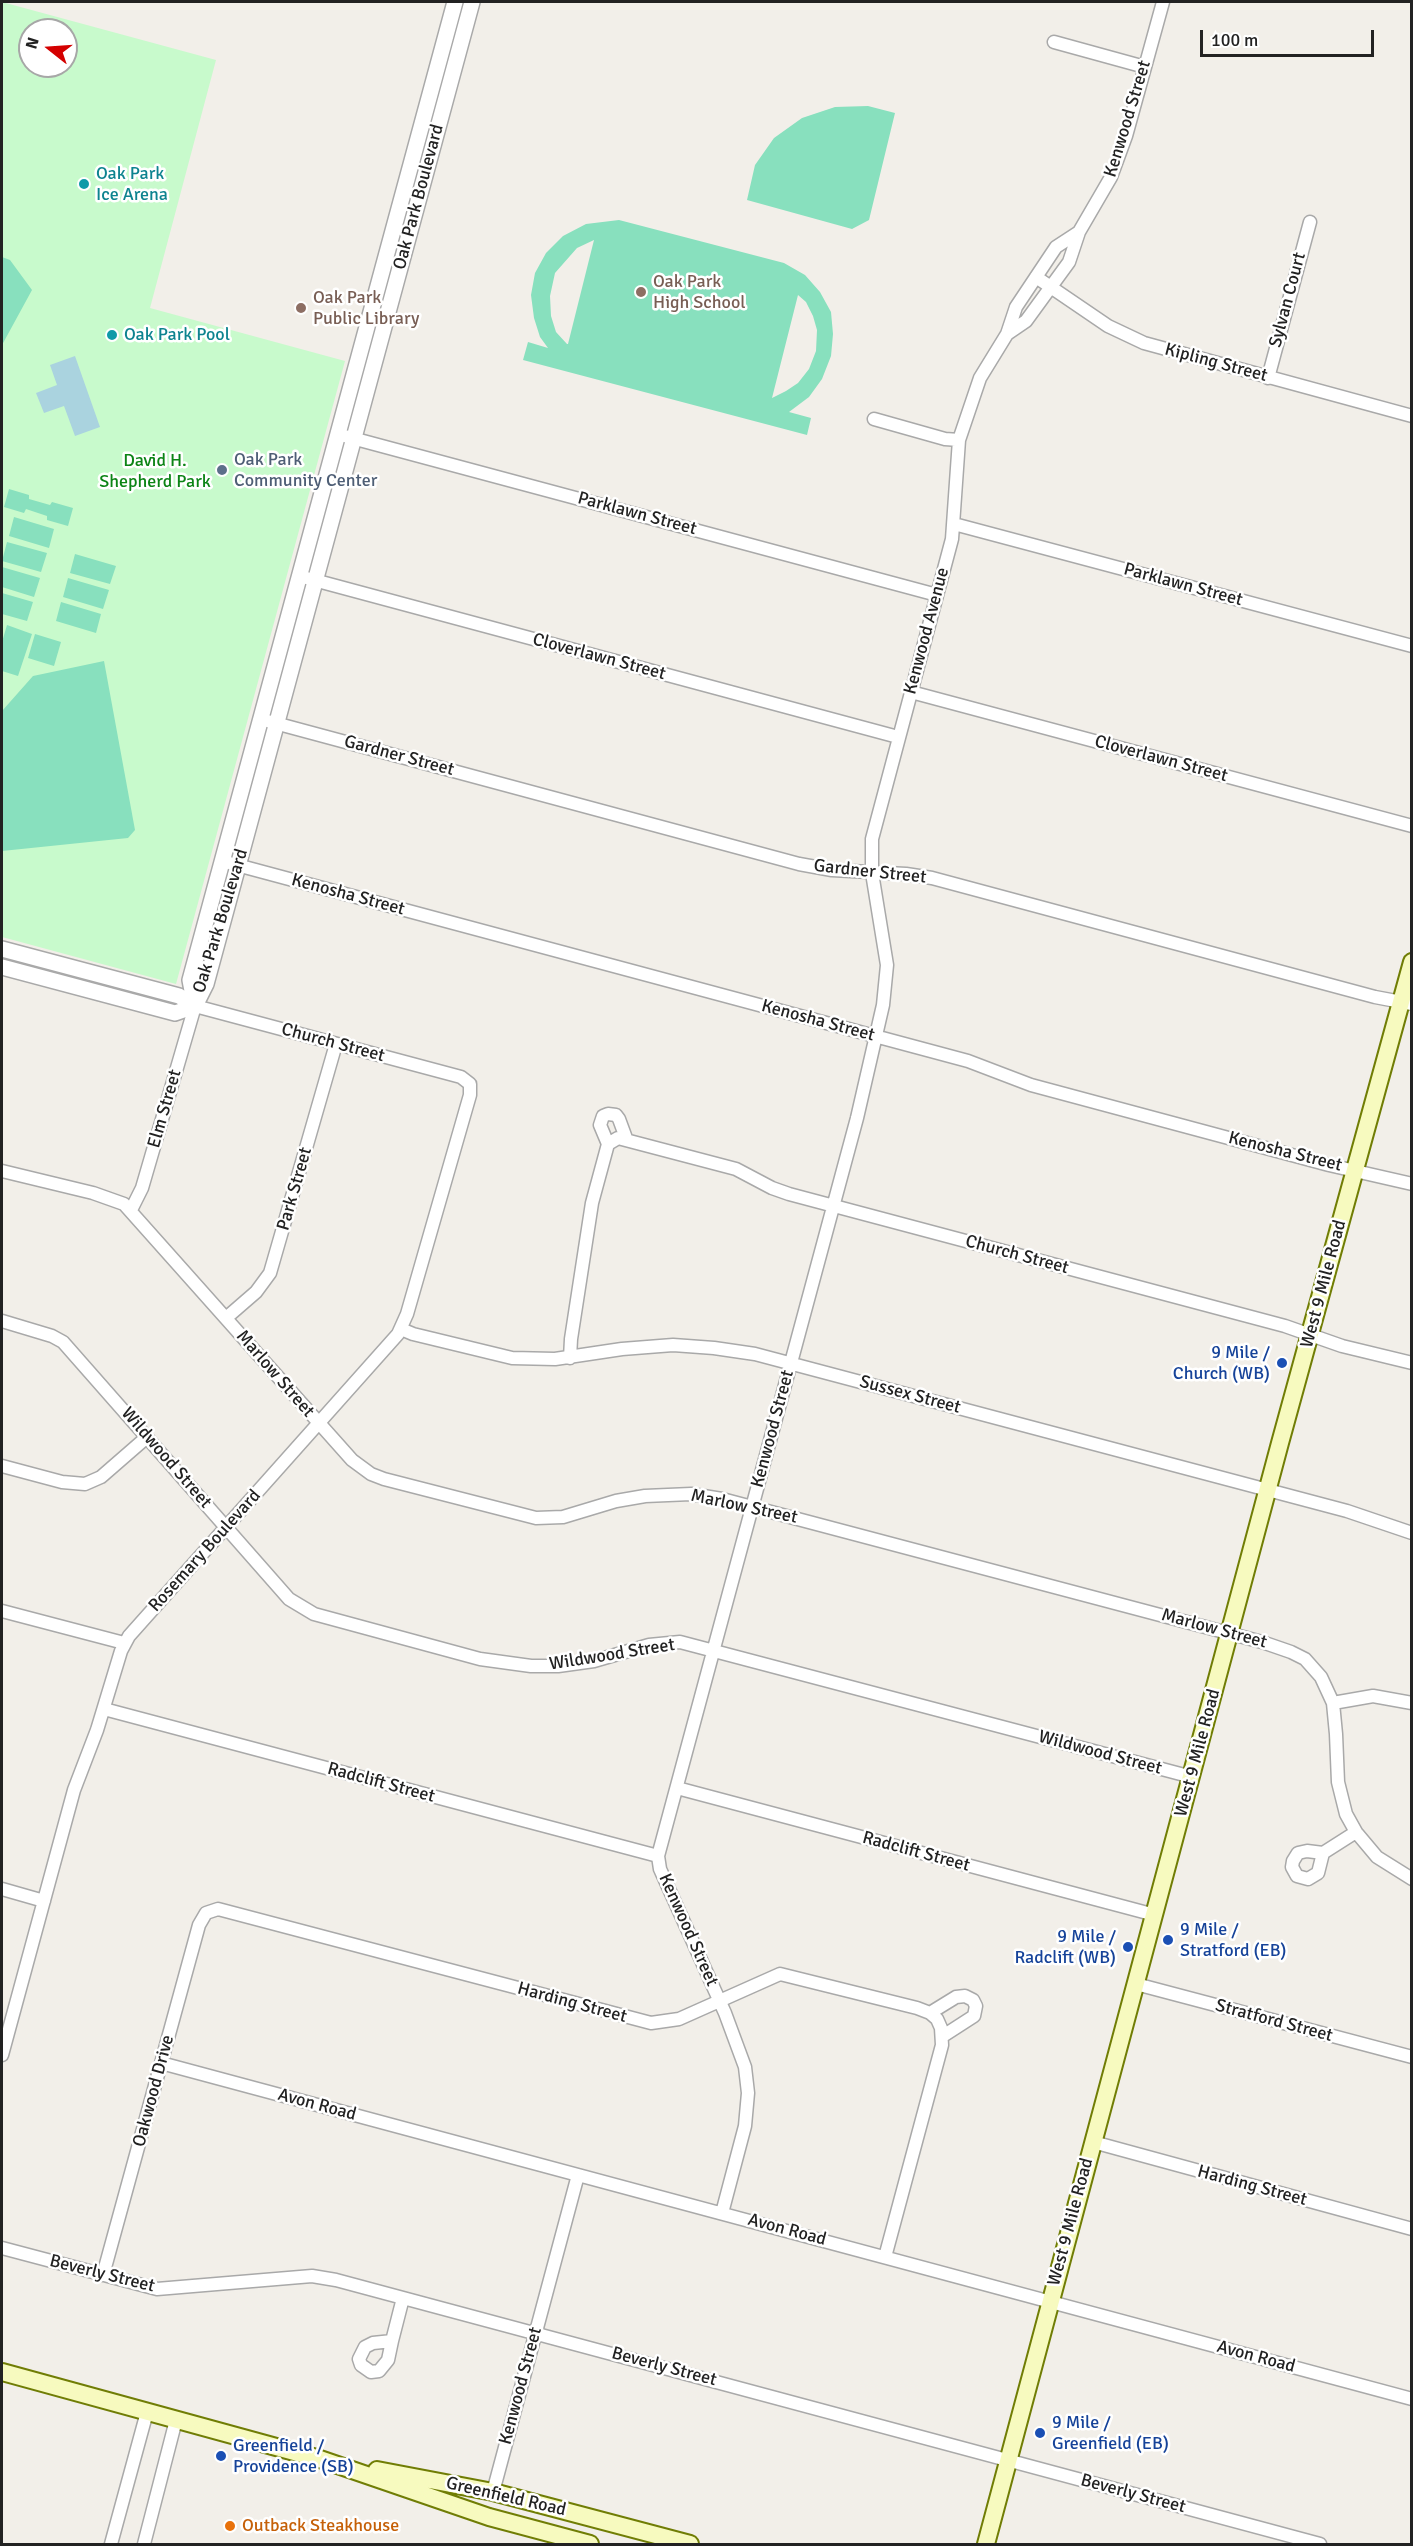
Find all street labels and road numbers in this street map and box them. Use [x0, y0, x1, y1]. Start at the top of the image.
street label: Kenwood Street [1100, 58, 1156, 180]
street label: Oak Park Boulevard [389, 122, 449, 272]
street label: Sylvan Court [1265, 250, 1311, 350]
street label: Kipling Street [1162, 339, 1270, 387]
street label: Parklawn Street [575, 488, 699, 540]
street label: Parklawn Street [1121, 559, 1245, 611]
street label: Kenwood Avenue [900, 565, 954, 697]
street label: Cloverlawn Street [530, 629, 668, 685]
street label: Gardner Street [342, 731, 456, 781]
street label: Cloverlawn Street [1092, 731, 1230, 787]
street label: Oak Park Boulevard [189, 846, 253, 996]
street label: Gardner Street [813, 855, 927, 889]
street label: Kenosha Street [289, 870, 407, 920]
street label: Kenosha Street [759, 996, 877, 1046]
street label: Church Street [279, 1019, 387, 1067]
street label: Elm Street [143, 1067, 187, 1151]
street label: Kenosha Street [1226, 1127, 1344, 1177]
street label: Park Street [273, 1145, 317, 1233]
street label: West 9 Mile Road [1297, 1218, 1351, 1350]
street label: Church Street [963, 1231, 1071, 1279]
street label: Marlow Street [231, 1326, 319, 1422]
street label: Kenwood Street [747, 1368, 799, 1490]
street label: Sussex Street [857, 1371, 963, 1419]
street label: Wildwood Street [116, 1403, 216, 1513]
street label: Rosemary Boulevard [144, 1485, 266, 1617]
street label: Marlow Street [689, 1485, 799, 1529]
street label: Marlow Street [1159, 1605, 1269, 1653]
street label: Wildwood Street [548, 1634, 676, 1676]
street label: West 9 Mile Road [1171, 1687, 1225, 1819]
street label: Wildwood Street [1036, 1726, 1164, 1780]
street label: Radclift Street [325, 1758, 437, 1808]
street label: Radclift Street [860, 1827, 972, 1877]
street label: Kenwood Street [654, 1870, 722, 1990]
street label: Harding Street [515, 1978, 629, 2028]
street label: Stratford Street [1213, 1995, 1335, 2047]
street label: Oakwood Drive [129, 2033, 179, 2149]
street label: Avon Road [275, 2084, 359, 2126]
street label: West 9 Mile Road [1044, 2156, 1098, 2288]
street label: Harding Street [1195, 2161, 1309, 2211]
street label: Avon Road [745, 2209, 829, 2251]
street label: Beverly Street [47, 2251, 157, 2297]
street label: Kenwood Street [495, 2325, 547, 2447]
street label: Avon Road [1214, 2336, 1298, 2378]
street label: Beverly Street [609, 2343, 719, 2391]
street label: Beverly Street [1078, 2470, 1188, 2518]
street label: Greenfield Road [444, 2473, 568, 2521]

